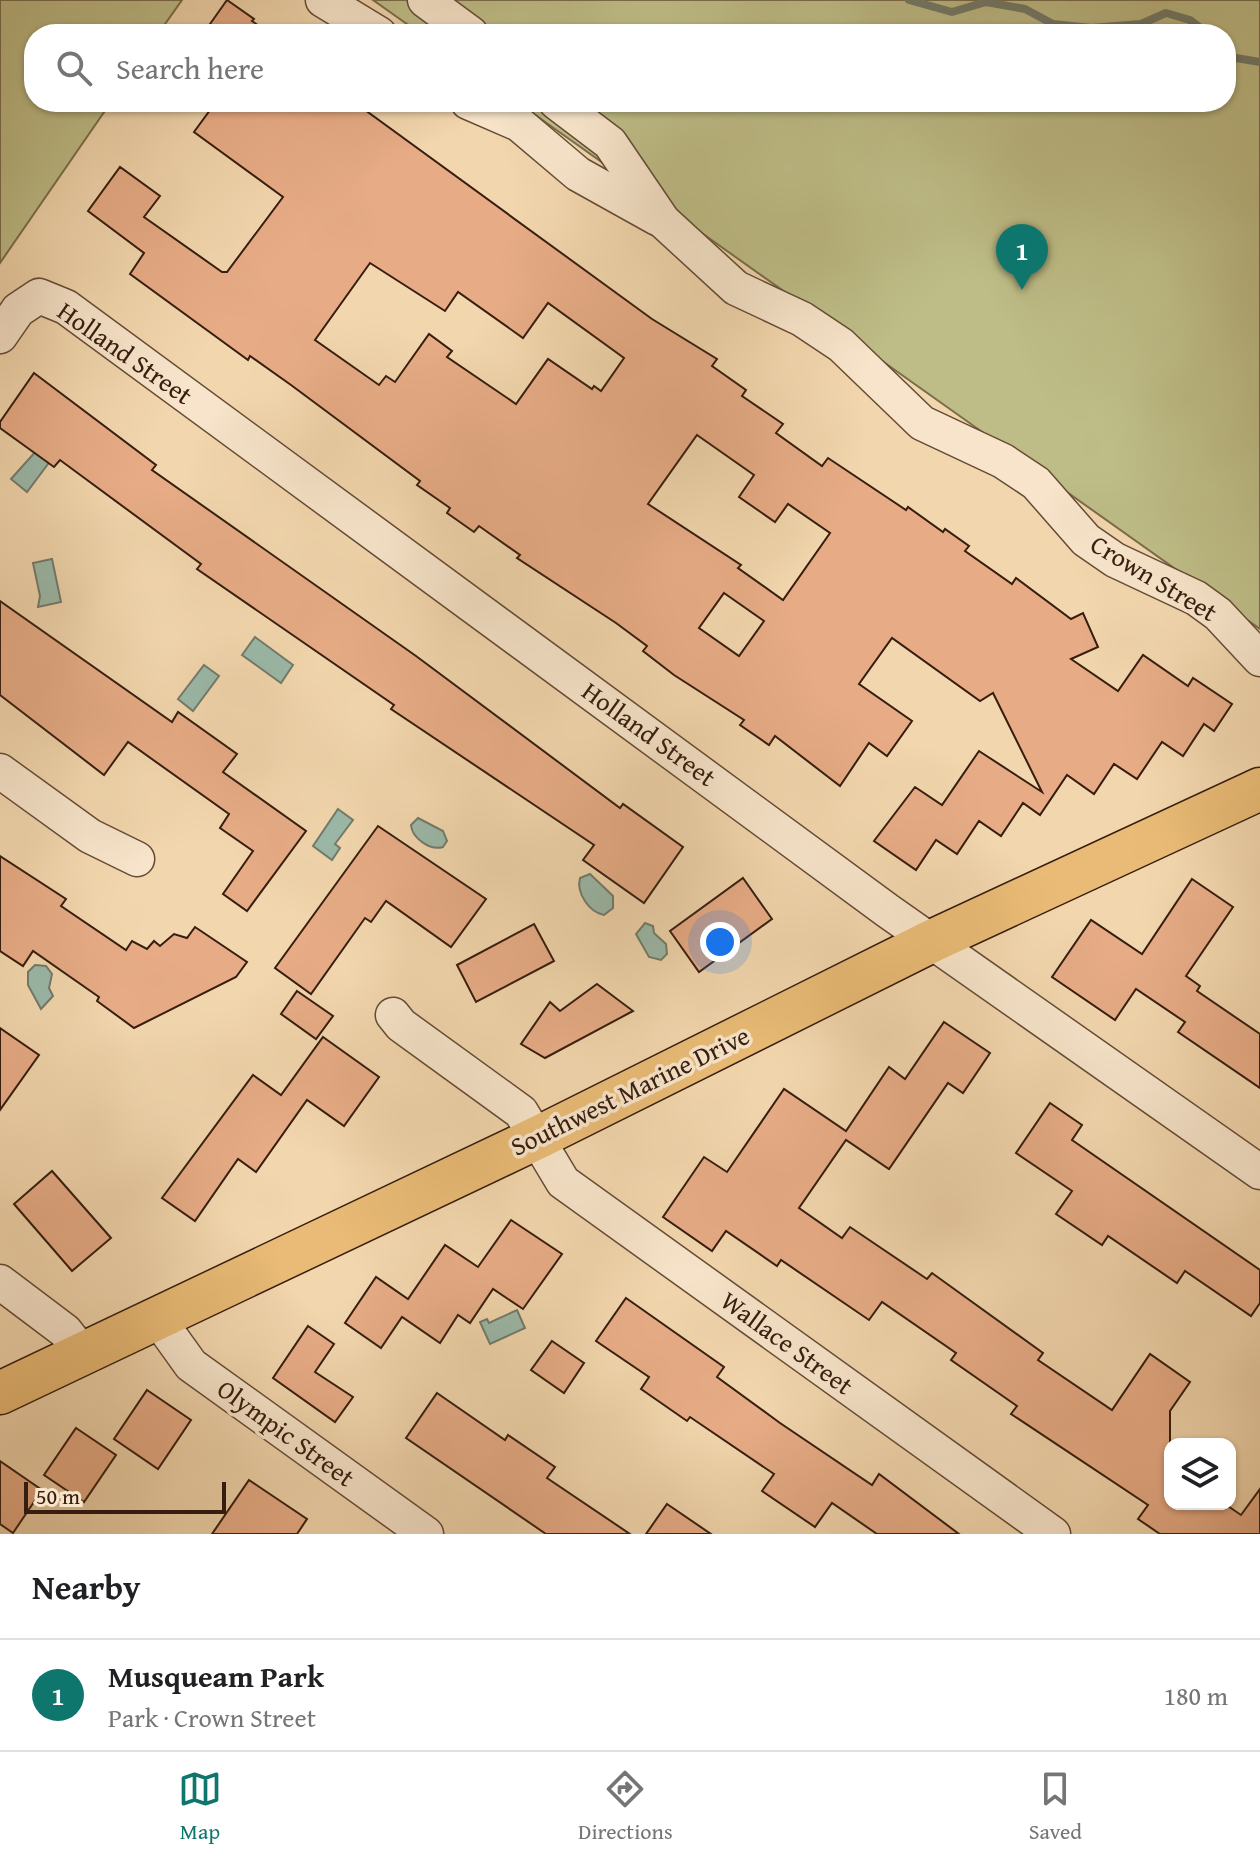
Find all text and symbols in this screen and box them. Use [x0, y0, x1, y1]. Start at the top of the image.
search box [24, 24, 1236, 112]
icon: search [52, 46, 96, 90]
text: Search here [116, 46, 264, 90]
pin: 1 [996, 224, 1048, 290]
street label: Holland Street [50, 291, 201, 414]
street label: Crown Street [1083, 524, 1225, 631]
street label: Holland Street [574, 672, 724, 796]
your location [700, 922, 740, 962]
street label: Southwest Marine Drive [504, 1016, 756, 1165]
street label: Wallace Street [713, 1281, 862, 1404]
street label: Olympic Street [209, 1369, 363, 1496]
map controls [1164, 1438, 1236, 1510]
button: layers [1164, 1438, 1236, 1510]
scale bar [24, 1478, 226, 1514]
text: 50 m [36, 1480, 80, 1512]
text: Nearby [32, 1562, 141, 1611]
text: Musqueam Park [108, 1654, 324, 1698]
text: 1 [51, 1676, 65, 1715]
text: 180 m [1163, 1676, 1228, 1715]
text: Park · Crown Street [108, 1698, 316, 1737]
tab: Map [178, 1767, 222, 1847]
tab: Directions [578, 1767, 673, 1847]
tab: Saved [1029, 1767, 1082, 1847]

